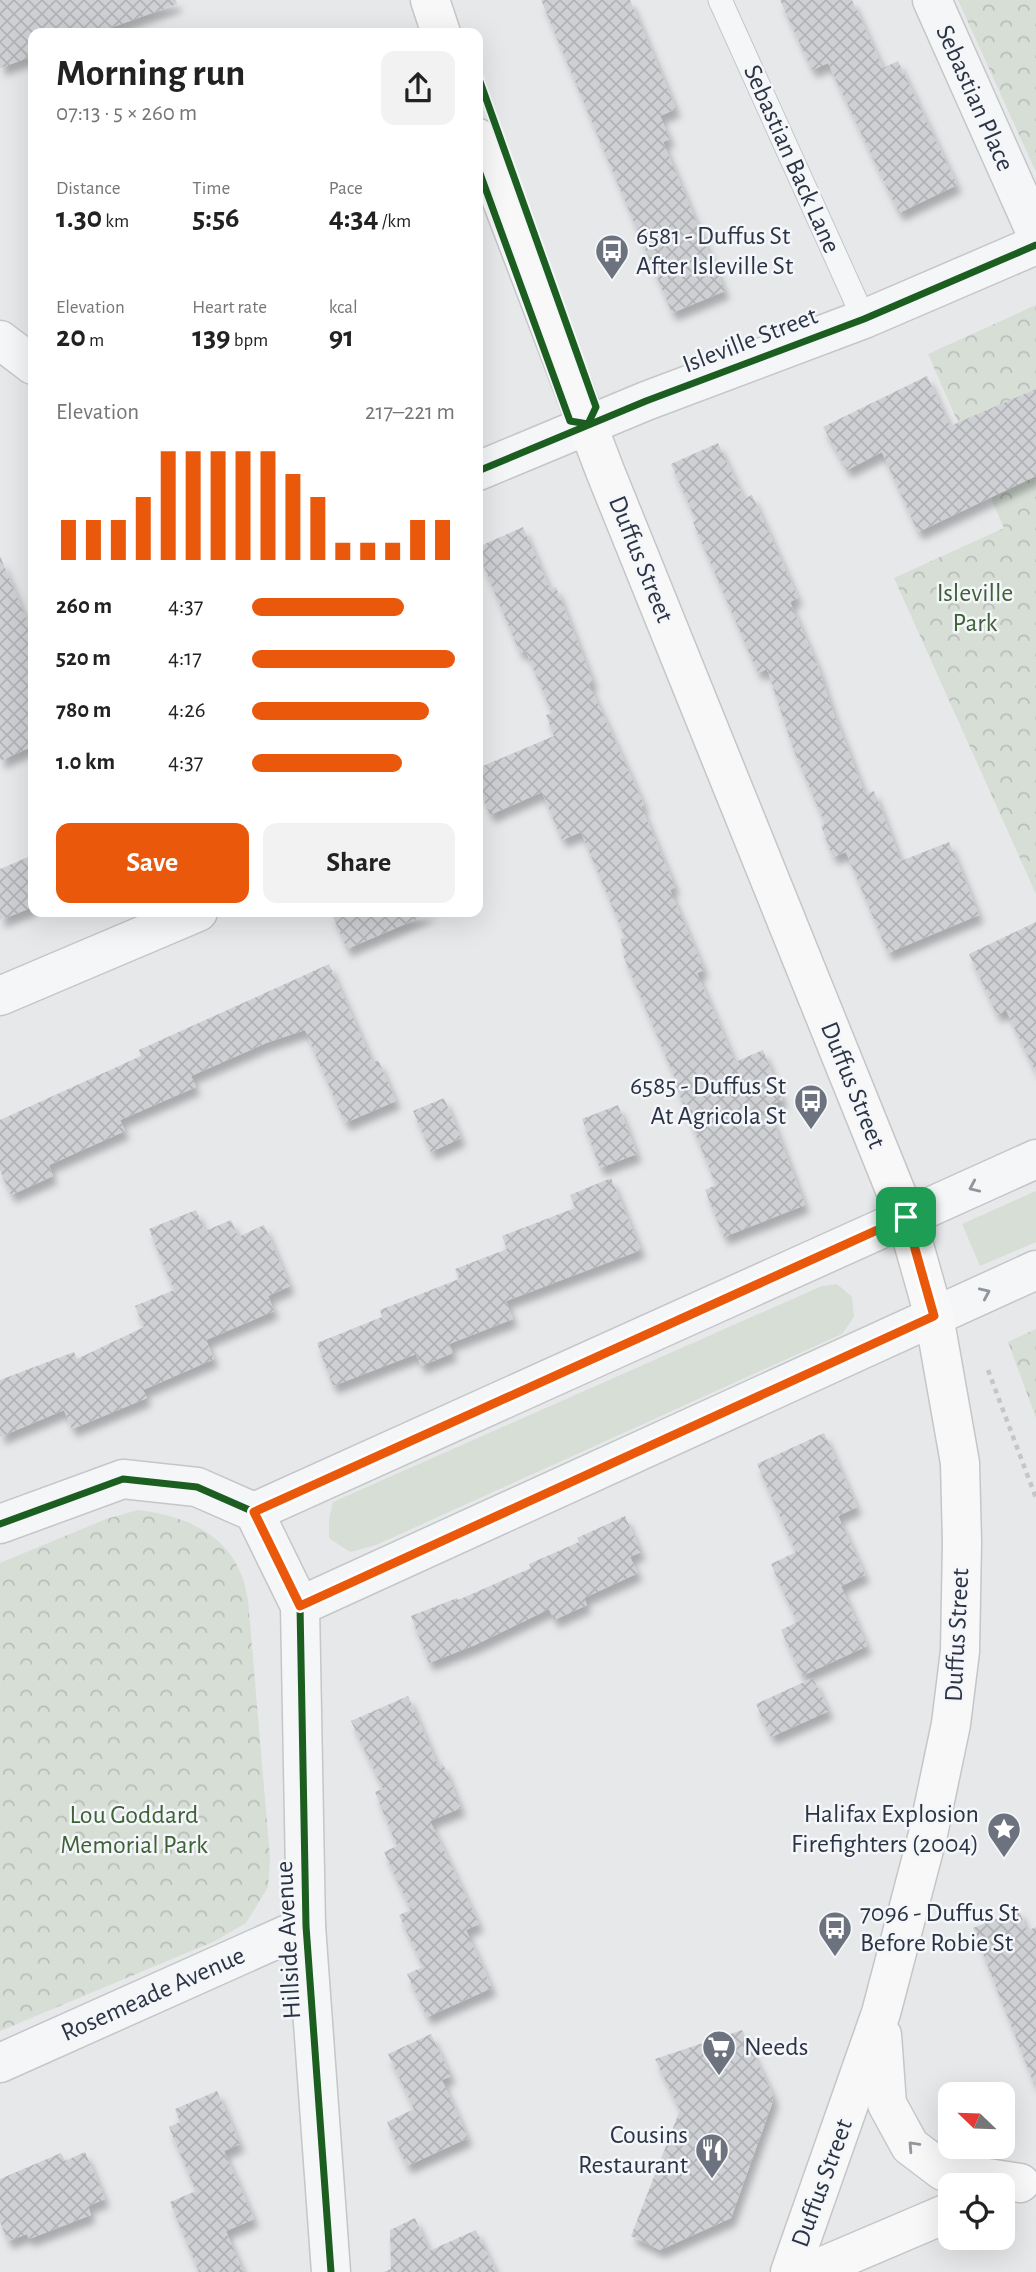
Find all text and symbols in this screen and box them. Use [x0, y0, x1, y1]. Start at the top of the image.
street label: Sebastian Place [931, 21, 1019, 175]
button: share [381, 51, 455, 125]
text: Morning run [56, 55, 245, 93]
street label: Sebastian Back Lane [739, 61, 845, 257]
text: 07:13 · 5 × 260 m [56, 102, 197, 125]
text: Distance [56, 179, 120, 198]
text: Time [192, 179, 230, 198]
text: Pace [329, 179, 363, 198]
text: 1.30 [56, 203, 102, 233]
text: 5:56 [192, 203, 240, 233]
text: 4:34 [329, 203, 379, 233]
text: km [102, 212, 129, 231]
text: /km [379, 212, 411, 231]
place label: 6581 - Duffus St After Isleville St [636, 223, 793, 279]
bus stop icon: 6581 - Duffus St After Isleville St [593, 232, 631, 281]
text: Elevation [56, 298, 125, 317]
text: Heart rate [192, 298, 267, 317]
text: kcal [329, 298, 358, 317]
street label: Isleville Street [679, 302, 821, 378]
text: 20 [56, 322, 86, 352]
text: 139 [192, 322, 231, 352]
text: 91 [329, 322, 354, 352]
text: m [86, 331, 104, 350]
text: bpm [231, 331, 268, 350]
text: Elevation [56, 401, 139, 424]
text: 217–221 m [365, 401, 455, 424]
street label: Duffus Street [604, 492, 678, 626]
park label: Isleville Park [937, 580, 1013, 636]
text: 260 m [56, 595, 112, 618]
text: 4:37 [168, 595, 203, 618]
text: 520 m [56, 647, 111, 670]
text: 4:17 [168, 647, 202, 670]
text: 780 m [56, 699, 111, 722]
text: 4:26 [168, 699, 206, 722]
text: 1.0 km [56, 751, 115, 774]
text: 4:37 [168, 751, 203, 774]
button: Save [56, 823, 249, 903]
button: Share [263, 823, 455, 903]
street label: Duffus Street [816, 1018, 890, 1152]
place label: 6585 - Duffus St At Agricola St [630, 1073, 786, 1129]
bus stop icon: 6585 - Duffus St At Agricola St [792, 1082, 830, 1131]
one-way arrow [969, 1179, 981, 1193]
pin [876, 1187, 936, 1247]
icon: arrive [887, 1198, 925, 1236]
one-way arrow [978, 1287, 990, 1301]
street label: Duffus Street [941, 1567, 973, 1703]
place label: Halifax Explosion Firefighters (2004) [791, 1801, 979, 1857]
park label: Lou Goddard Memorial Park [60, 1802, 208, 1858]
place icon: Halifax Explosion Firefighters (2004) [985, 1810, 1023, 1859]
street label: Hillside Avenue [271, 1860, 305, 2020]
place label: 7096 - Duffus St Before Robie St [860, 1900, 1019, 1956]
bus stop icon: 7096 - Duffus St Before Robie St [816, 1909, 854, 1958]
street label: Rosemeade Avenue [57, 1942, 249, 2046]
supermarket icon: Needs [700, 2028, 738, 2077]
place label: Needs [744, 2034, 808, 2060]
north arrow [938, 2082, 1015, 2160]
map controls [938, 2082, 1015, 2250]
street label: Duffus Street [787, 2116, 857, 2250]
place label: Cousins Restaurant [578, 2122, 688, 2178]
restaurant icon: Cousins Restaurant [693, 2131, 731, 2180]
one-way arrow [909, 2141, 922, 2154]
button: locate [938, 2173, 1015, 2250]

